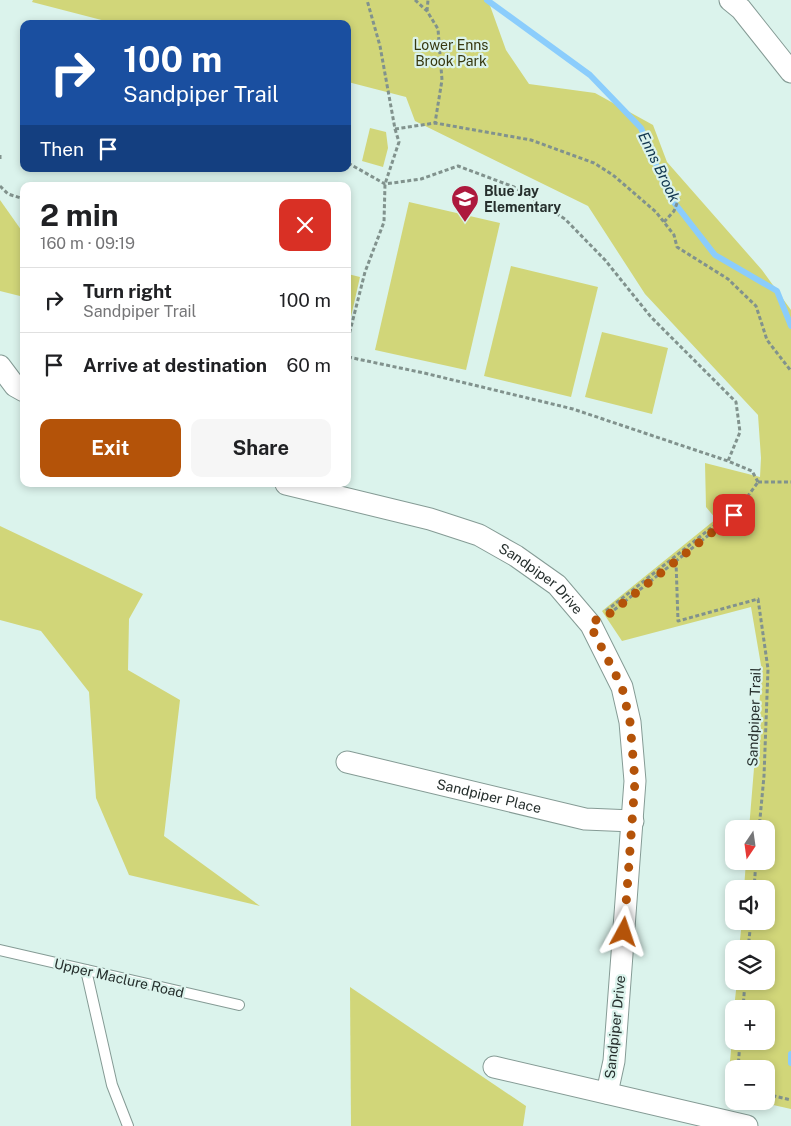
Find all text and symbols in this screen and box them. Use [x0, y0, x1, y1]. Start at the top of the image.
park label: Lower Enns Brook Park [414, 37, 488, 69]
text: 100 m [123, 39, 222, 80]
icon: right [40, 40, 105, 105]
text: Sandpiper Trail [123, 81, 279, 107]
water label: Enns Brook [635, 129, 684, 205]
icon: arrive [94, 135, 122, 163]
text: Then [40, 138, 84, 160]
place label: Blue Jay Elementary [484, 183, 561, 215]
school or university icon: Blue Jay Elementary [450, 184, 480, 223]
text: 2 min [40, 197, 119, 233]
button: close [279, 199, 331, 251]
text: 160 m · 09:19 [40, 234, 135, 253]
text: Turn right [83, 280, 172, 302]
icon: right [40, 286, 68, 314]
text: 100 m [279, 289, 331, 311]
text: Sandpiper Trail [83, 302, 196, 321]
icon: arrive [40, 351, 68, 379]
text: Arrive at destination [83, 354, 267, 376]
text: 60 m [287, 354, 331, 376]
button: Exit [40, 419, 181, 477]
button: Share [191, 419, 331, 477]
pin [713, 494, 755, 536]
icon: arrive [720, 501, 748, 529]
street label: Sandpiper Drive [496, 540, 586, 617]
street label: Sandpiper Trail [744, 667, 764, 767]
street label: Sandpiper Place [435, 776, 543, 816]
north arrow [725, 820, 775, 870]
map controls [725, 820, 775, 1110]
button: sound [725, 880, 775, 930]
position arrow [597, 905, 649, 957]
button: layers [725, 940, 775, 990]
street label: Upper Maclure Road [52, 955, 186, 1001]
street label: Sandpiper Drive [602, 974, 628, 1080]
button: + [725, 1000, 775, 1050]
button: − [725, 1060, 775, 1110]

